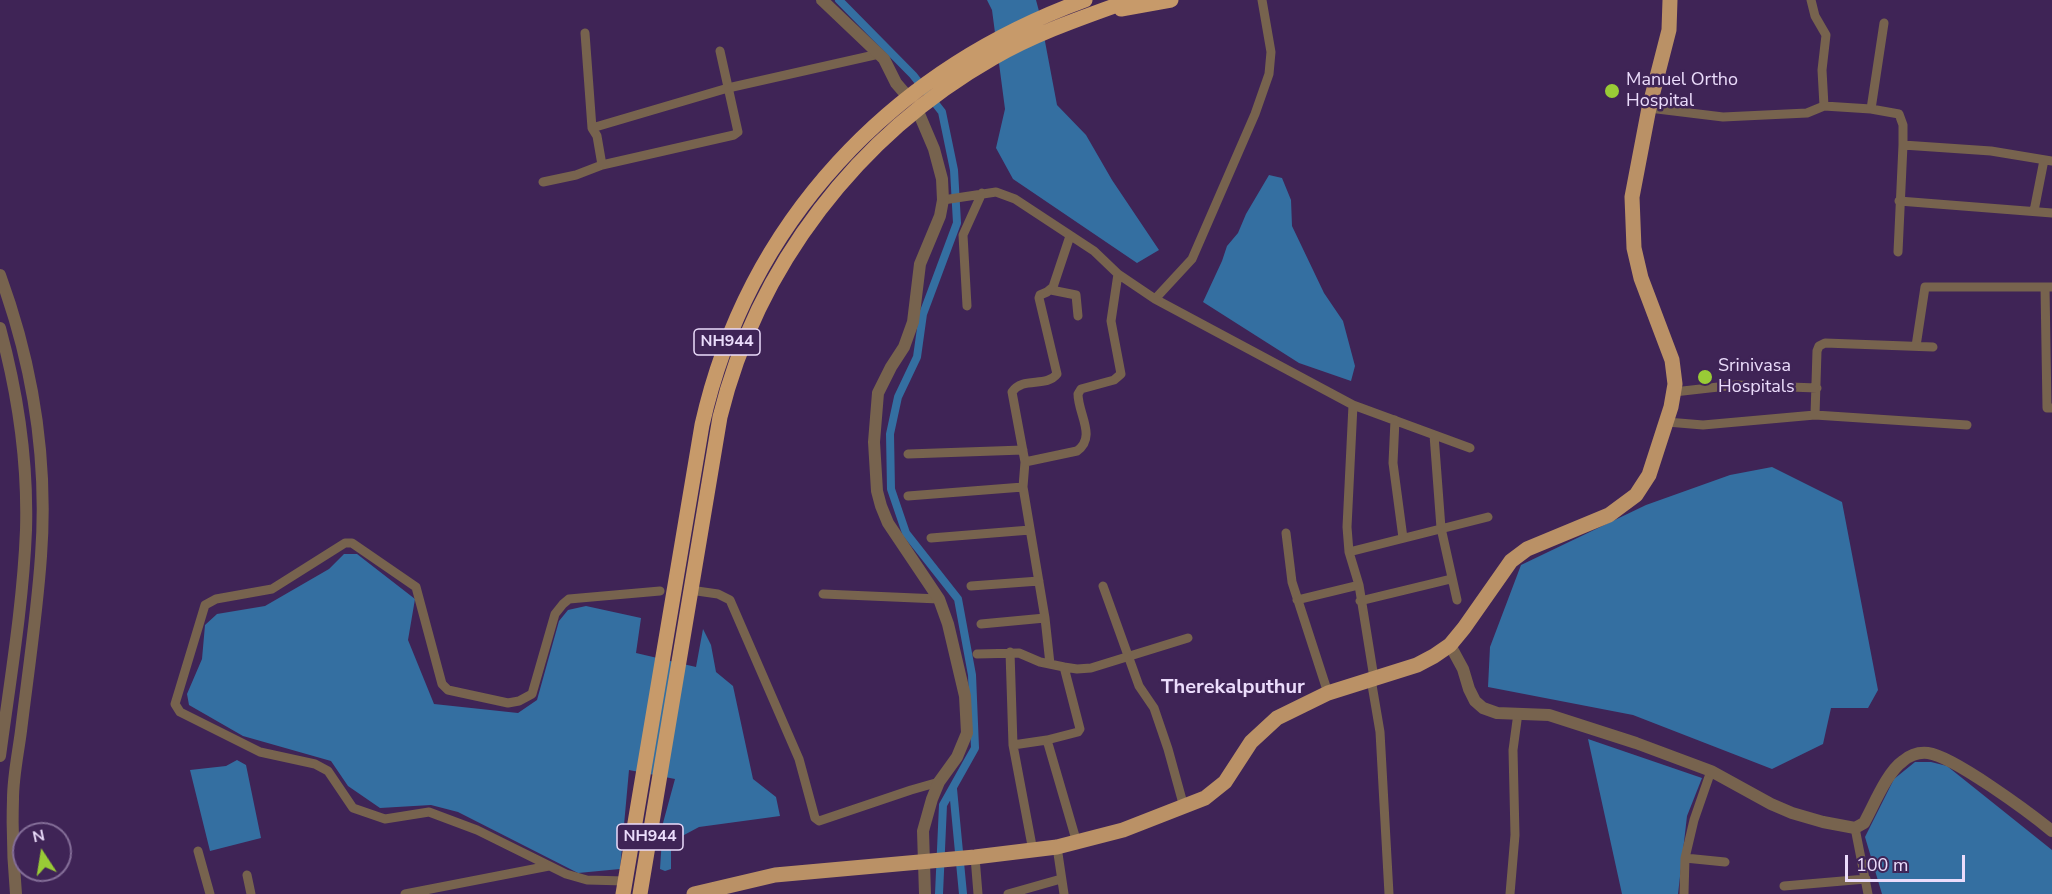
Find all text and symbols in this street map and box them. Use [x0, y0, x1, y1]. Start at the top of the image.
place label: Manuel Ortho Hospital [1626, 70, 1738, 112]
marker: Manuel Ortho Hospital [1603, 82, 1621, 100]
road number: NH944 [694, 329, 760, 355]
place label: Srinivasa Hospitals [1718, 356, 1795, 398]
marker: Srinivasa Hospitals [1696, 368, 1714, 386]
district label: Therekalputhur [1161, 676, 1305, 700]
north arrow [12, 822, 72, 882]
text: N [31, 824, 47, 848]
road number: NH944 [617, 824, 683, 850]
scale bar [1848, 843, 1968, 881]
text: 100 m [1856, 853, 1908, 877]

